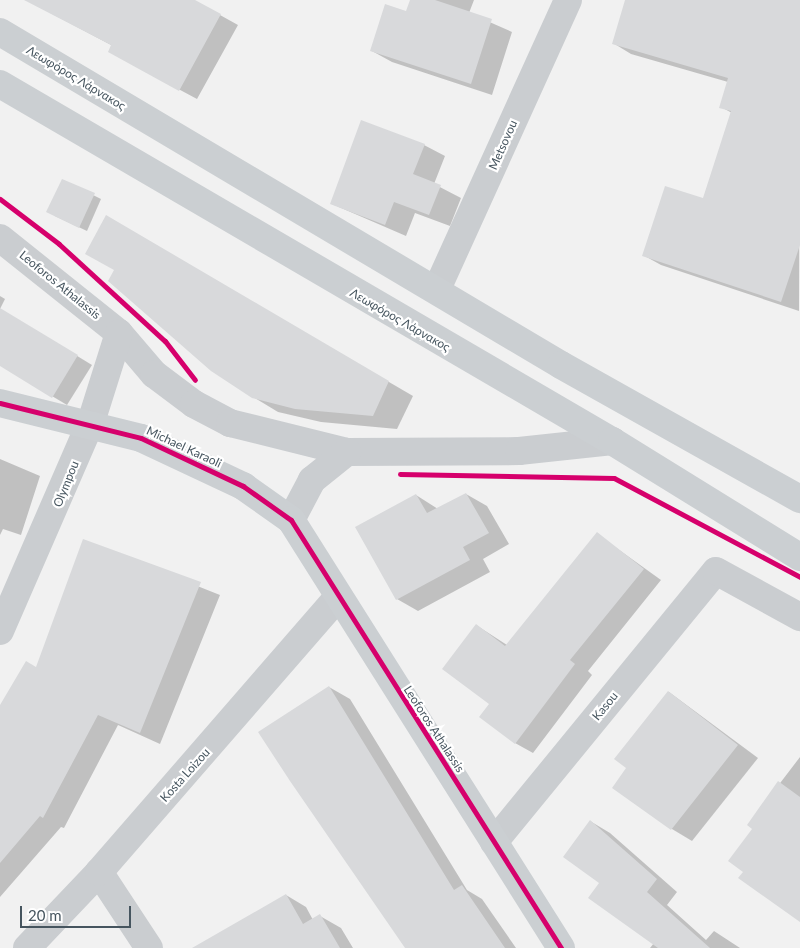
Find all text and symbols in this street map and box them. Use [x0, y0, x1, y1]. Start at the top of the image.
street label: Λεωφόρος Λάρνακος [24, 43, 128, 113]
street label: Metsovou [486, 118, 520, 172]
street label: Leoforos Athalassis [16, 248, 104, 322]
street label: Λεωφόρος Λάρνακος [347, 285, 453, 355]
street label: Michael Karaoli [144, 423, 224, 471]
street label: Olympou [50, 459, 82, 509]
street label: Leoforos Athalassis [401, 683, 467, 775]
street label: Kasou [589, 689, 621, 723]
street label: Kosta Loizou [157, 745, 213, 805]
scale bar [22, 896, 134, 928]
text: 20 m [28, 906, 62, 924]

